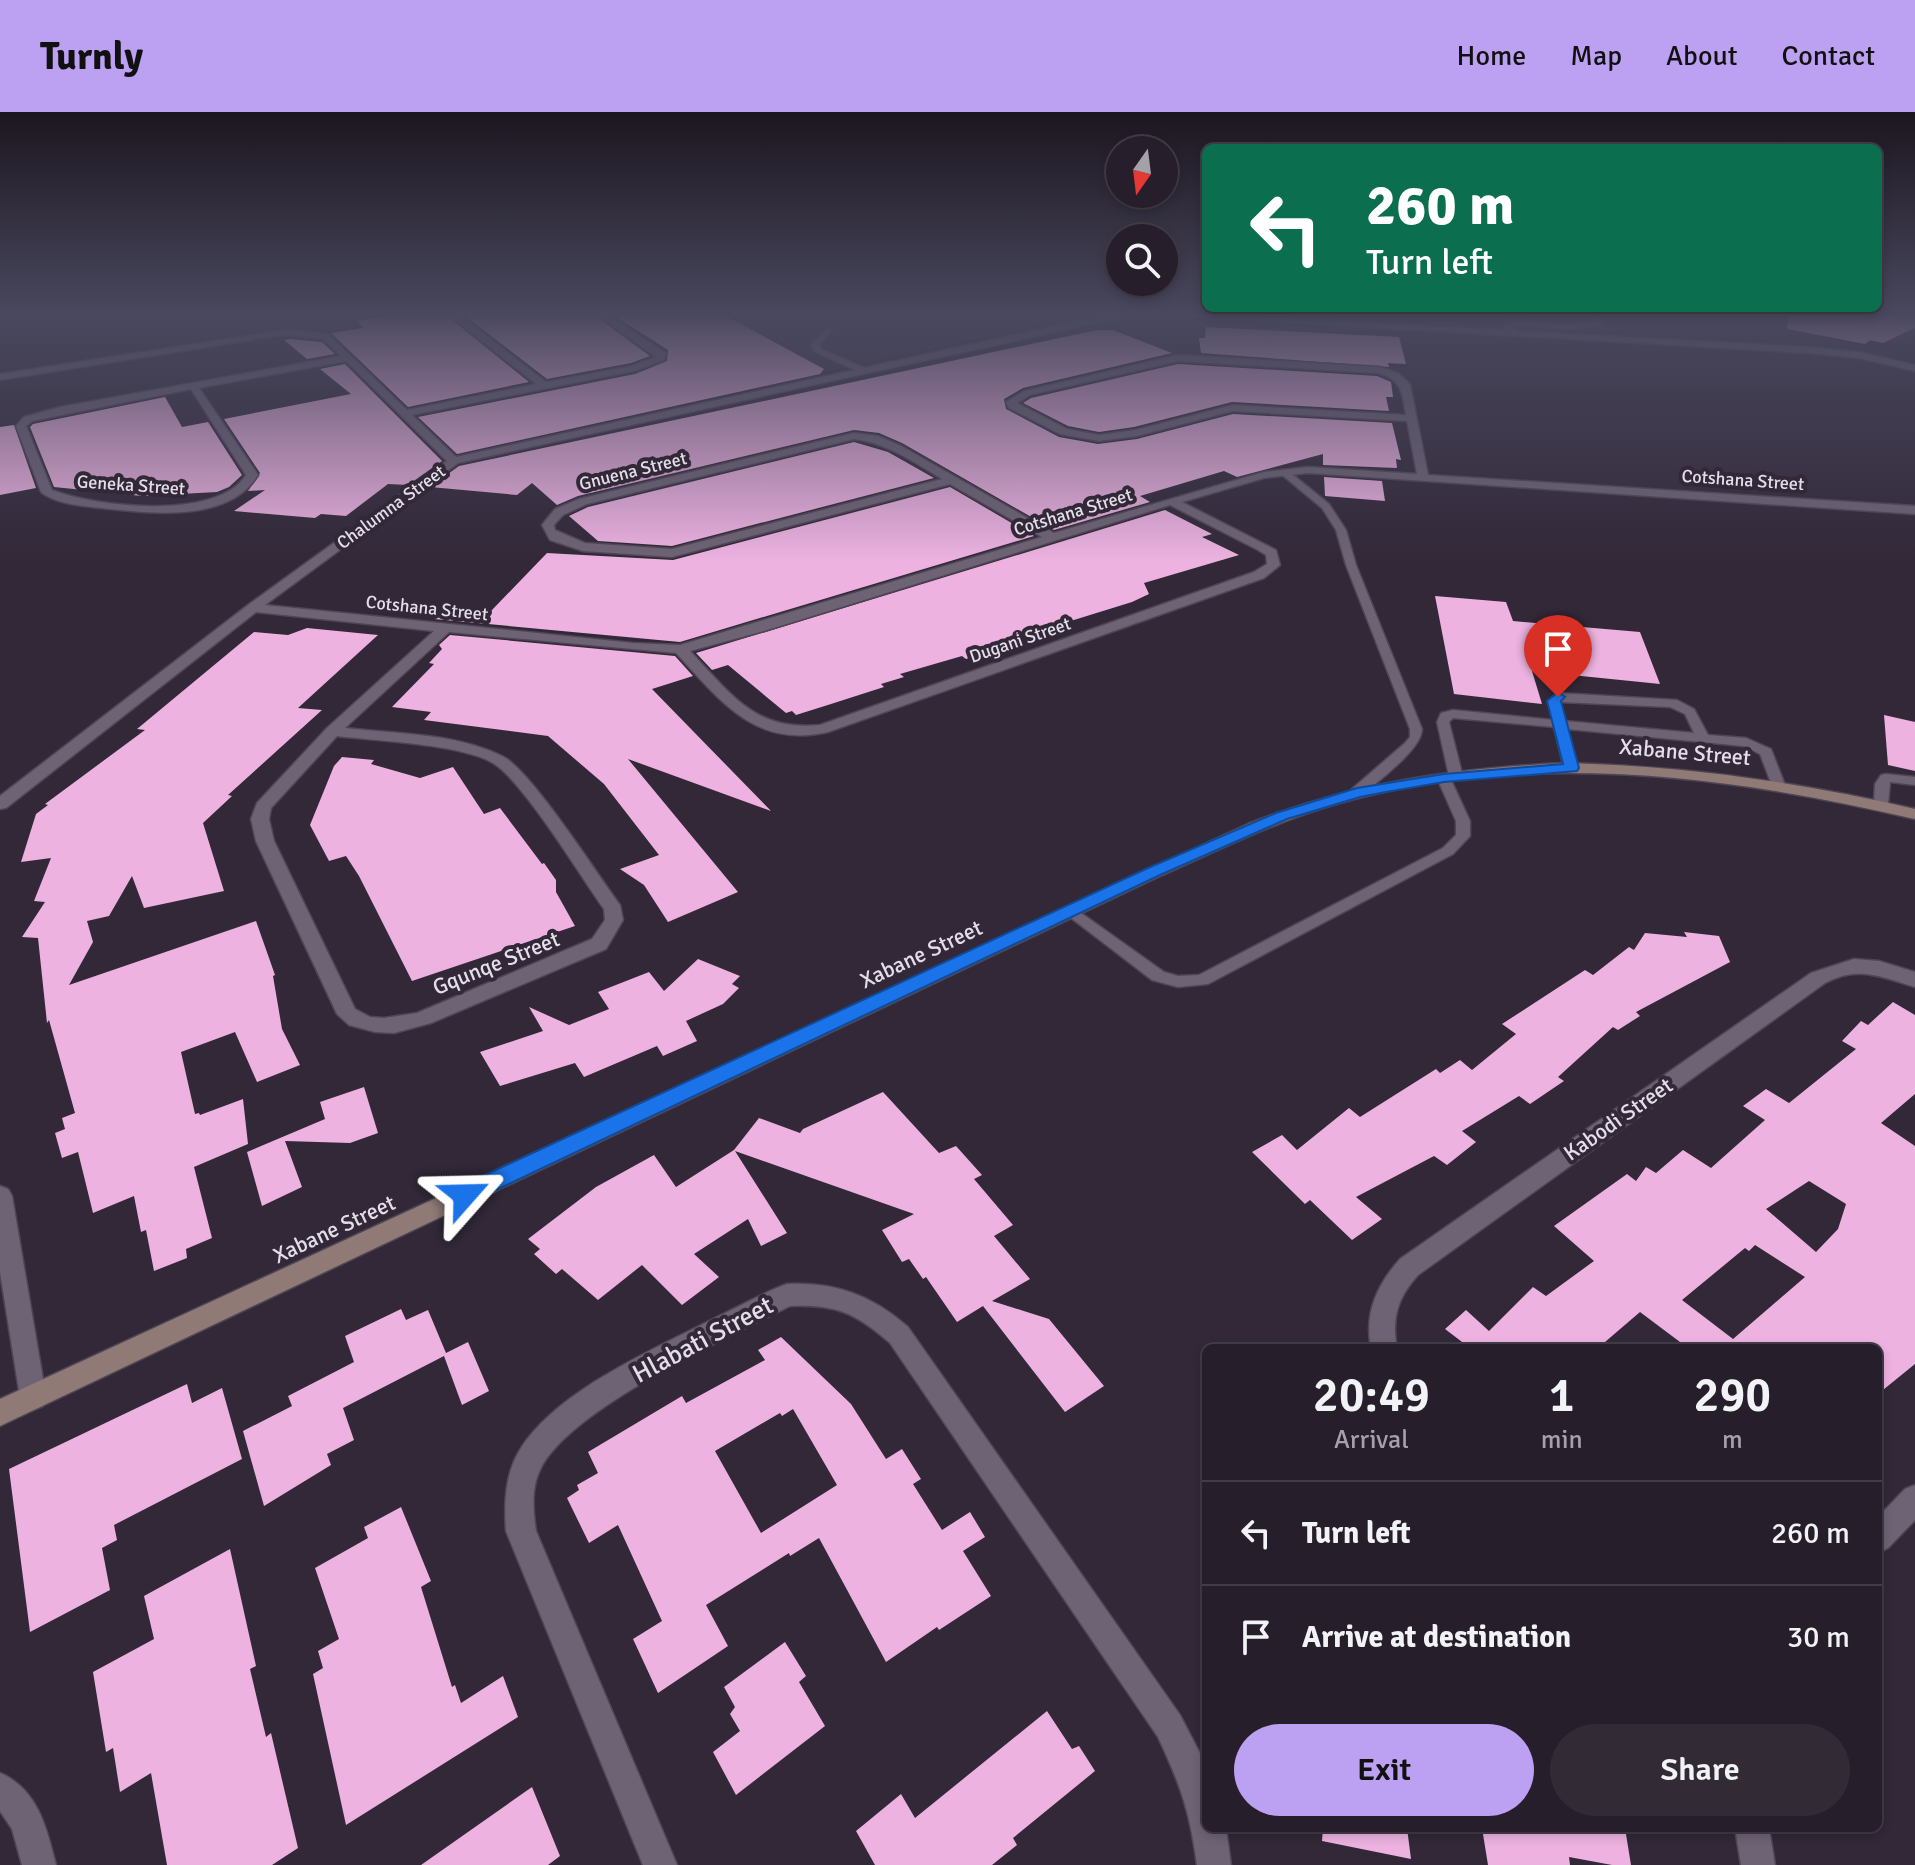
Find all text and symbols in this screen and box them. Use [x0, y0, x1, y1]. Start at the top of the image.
text: Turnly [40, 33, 143, 80]
text: Home [1457, 39, 1526, 73]
text: Map [1570, 39, 1622, 73]
text: About [1666, 39, 1738, 73]
text: Contact [1782, 39, 1875, 73]
north arrow [1106, 136, 1178, 208]
map controls [1106, 136, 1178, 296]
text: 260 m [1366, 171, 1514, 240]
icon: left [1234, 176, 1338, 280]
button: search [1106, 224, 1178, 296]
text: Turn left [1366, 240, 1493, 285]
street label: Gnuena Street [577, 447, 689, 495]
street label: Chalumna Street [332, 460, 450, 554]
street label: Cotshana Street [1681, 465, 1805, 495]
street label: Geneka Street [76, 470, 186, 500]
street label: Cotshana Street [1011, 484, 1135, 540]
street label: Cotshana Street [365, 591, 489, 625]
street label: Dugani Street [966, 612, 1074, 668]
pin [1524, 615, 1592, 697]
icon: arrive [1536, 627, 1580, 671]
street label: Xabane Street [1618, 733, 1752, 771]
street label: Xabane Street [856, 914, 987, 994]
street label: Gqunqe Street [429, 925, 564, 1001]
street label: Kabodi Street [1558, 1071, 1678, 1166]
position arrow [423, 1153, 507, 1237]
street label: Xabane Street [269, 1189, 400, 1269]
street label: Hlabati Street [627, 1290, 779, 1390]
text: 20:49 [1313, 1366, 1430, 1425]
text: 1 [1549, 1366, 1575, 1425]
text: 290 [1693, 1366, 1771, 1425]
text: Arrival [1334, 1424, 1409, 1456]
text: min [1541, 1424, 1583, 1456]
text: m [1722, 1424, 1743, 1456]
icon: left [1234, 1511, 1278, 1555]
text: Turn left [1302, 1515, 1411, 1552]
text: 260 m [1771, 1515, 1850, 1552]
icon: arrive [1234, 1615, 1278, 1659]
text: Arrive at destination [1302, 1619, 1571, 1656]
text: 30 m [1787, 1619, 1850, 1656]
button: Exit [1234, 1724, 1534, 1816]
button: Share [1550, 1724, 1850, 1816]

